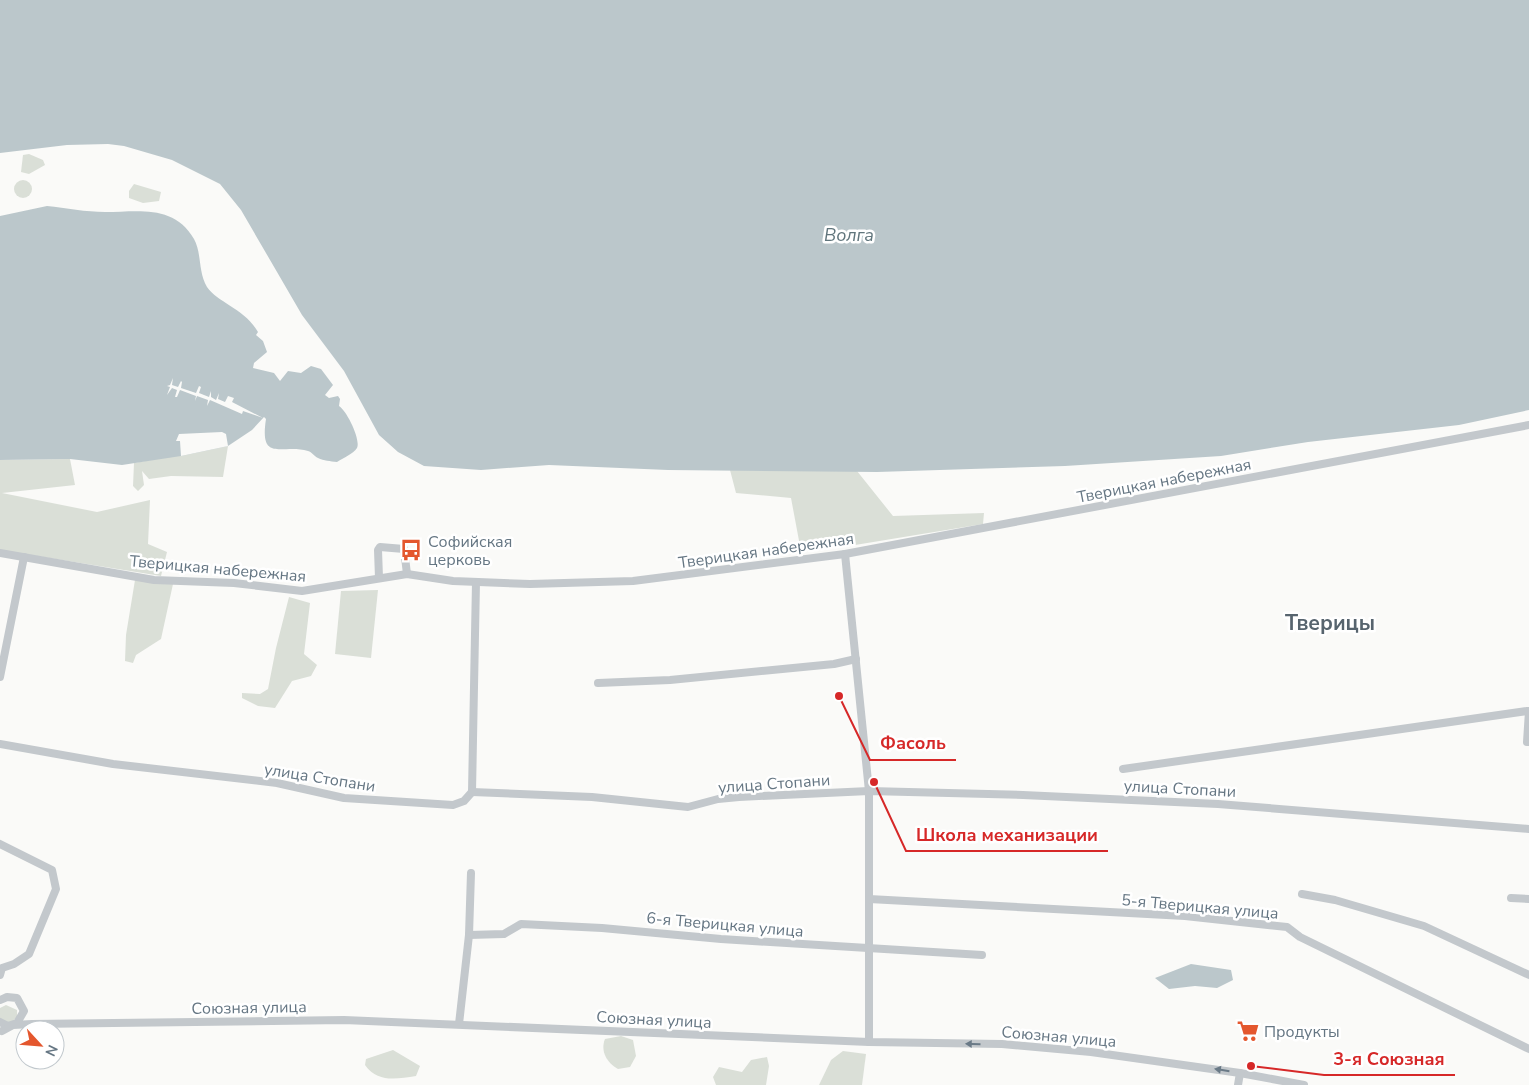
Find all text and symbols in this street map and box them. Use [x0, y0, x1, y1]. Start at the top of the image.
water label: Волга [824, 223, 874, 247]
street label: Тверицкая набережная [1075, 453, 1253, 509]
street label: Тверицкая набережная [677, 528, 855, 574]
place label: Софийская церковь [428, 531, 512, 571]
bus stop icon: Софийская церковь [398, 537, 424, 563]
street label: Тверицкая набережная [129, 550, 307, 588]
district label: Тверицы [1285, 609, 1375, 637]
callout: Фасоль [870, 727, 956, 760]
text: Фасоль [880, 731, 946, 755]
street label: улица Стопани [263, 758, 377, 798]
street label: улица Стопани [717, 769, 831, 799]
street label: улица Стопани [1123, 775, 1237, 803]
callout: Школа механизации [906, 818, 1108, 851]
text: Школа механизации [916, 823, 1098, 847]
street label: 5-я Тверицкая улица [1120, 889, 1279, 925]
street label: 6-я Тверицкая улица [645, 907, 804, 943]
street label: Союзная улица [191, 996, 307, 1020]
street label: Союзная улица [596, 1006, 712, 1034]
supermarket icon: Продукты [1235, 1018, 1261, 1044]
north arrow [15, 1020, 65, 1070]
street label: Союзная улица [1001, 1021, 1117, 1053]
place label: Продукты [1264, 1021, 1340, 1043]
one-way arrow [965, 1040, 981, 1048]
text: N [40, 1042, 62, 1059]
callout: 3-я Союзная [1324, 1042, 1455, 1075]
text: 3-я Союзная [1333, 1047, 1445, 1071]
one-way arrow [1213, 1066, 1229, 1074]

